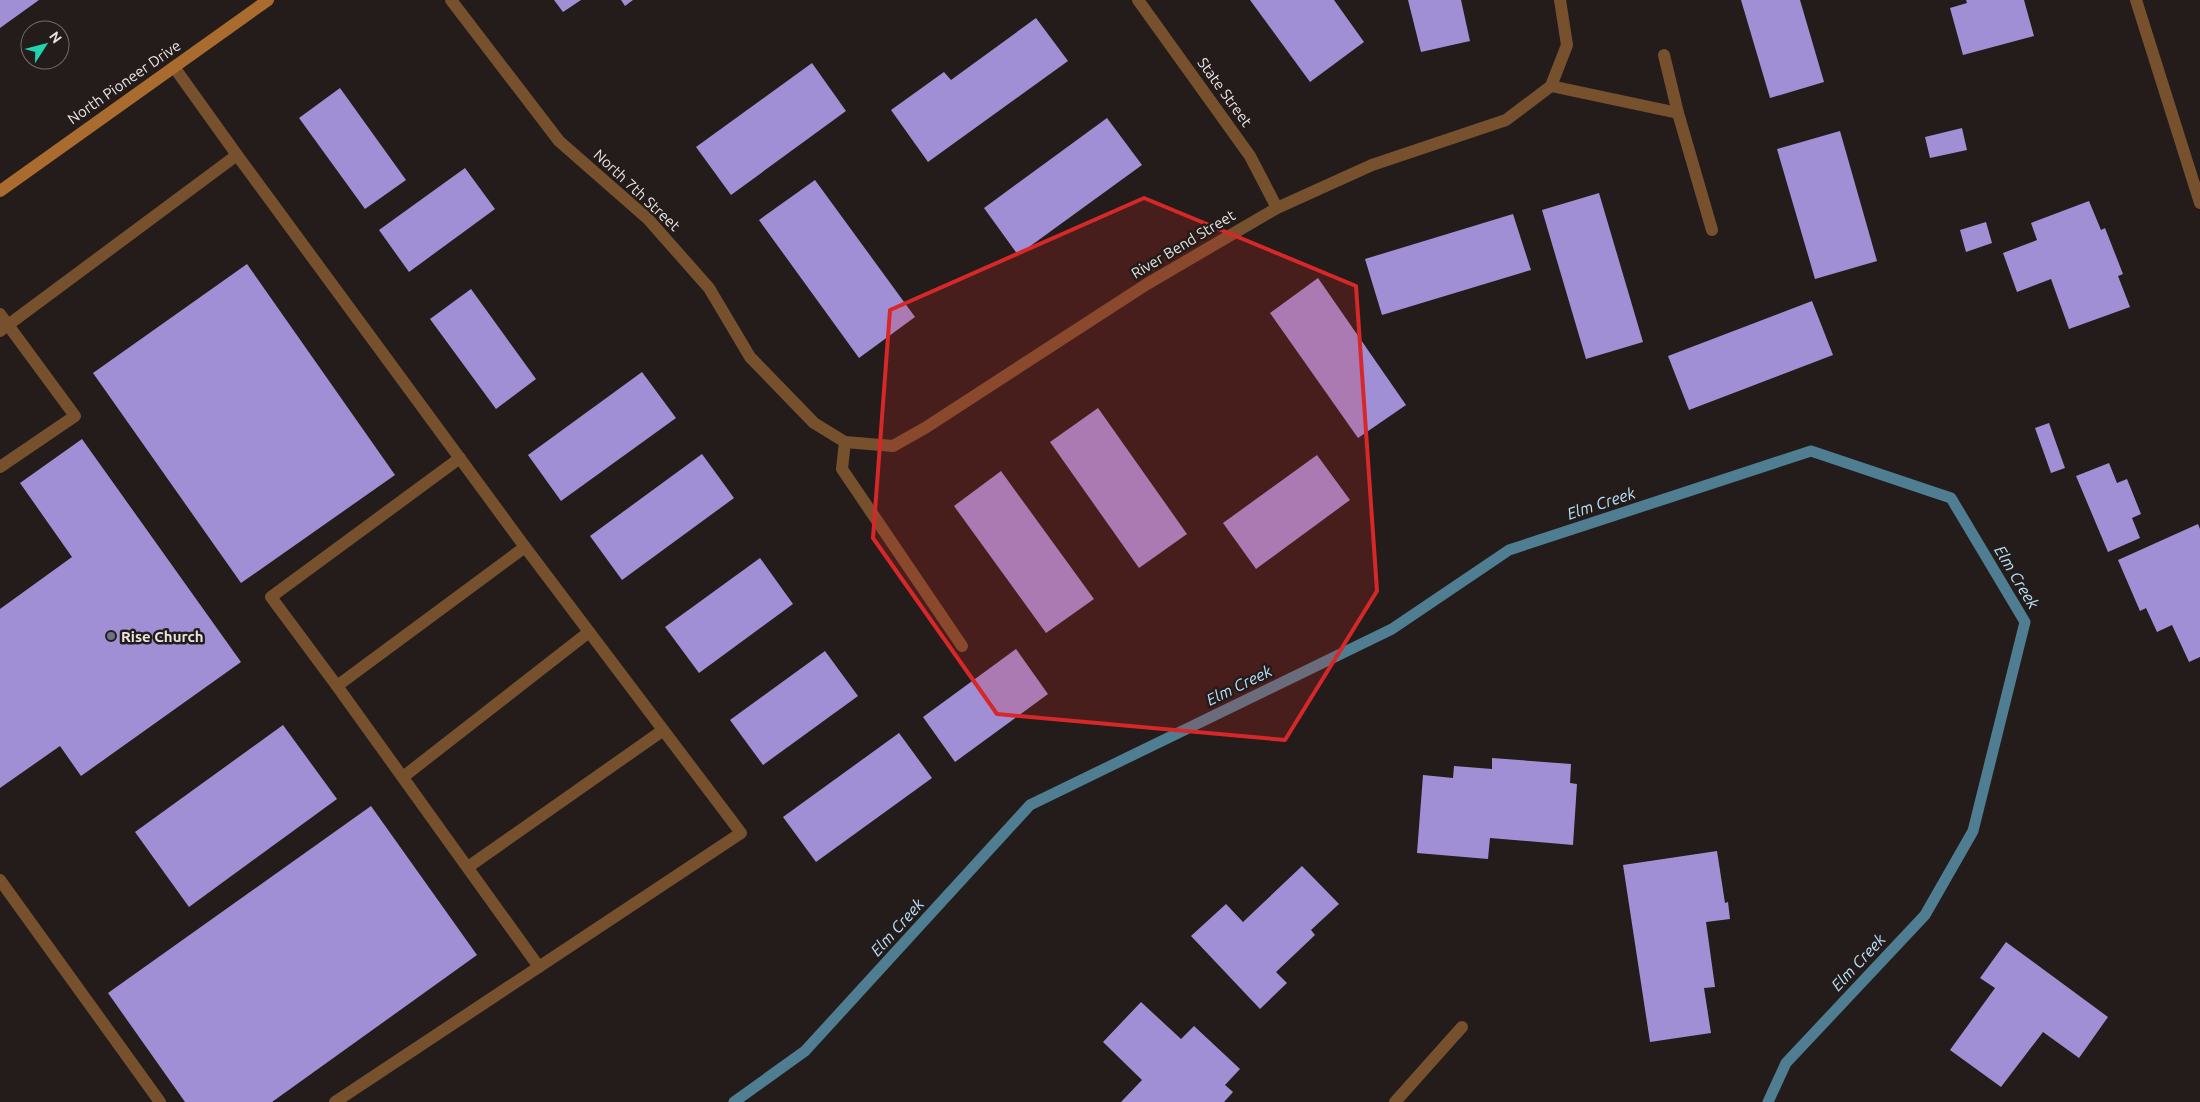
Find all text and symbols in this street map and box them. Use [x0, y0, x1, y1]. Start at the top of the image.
north arrow [20, 20, 70, 70]
text: N [46, 28, 65, 46]
street label: North Pioneer Drive [64, 37, 184, 127]
street label: State Street [1194, 54, 1256, 130]
street label: North 7th Street [590, 146, 684, 234]
street label: River Bend Street [1128, 206, 1238, 282]
water label: Elm Creek [1565, 483, 1638, 522]
water label: Elm Creek [1991, 542, 2043, 613]
place label: Rise Church [121, 628, 204, 645]
marker: Rise Church [105, 630, 117, 642]
water label: Elm Creek [1203, 661, 1275, 709]
water label: Elm Creek [867, 894, 928, 959]
water label: Elm Creek [1827, 929, 1889, 994]

